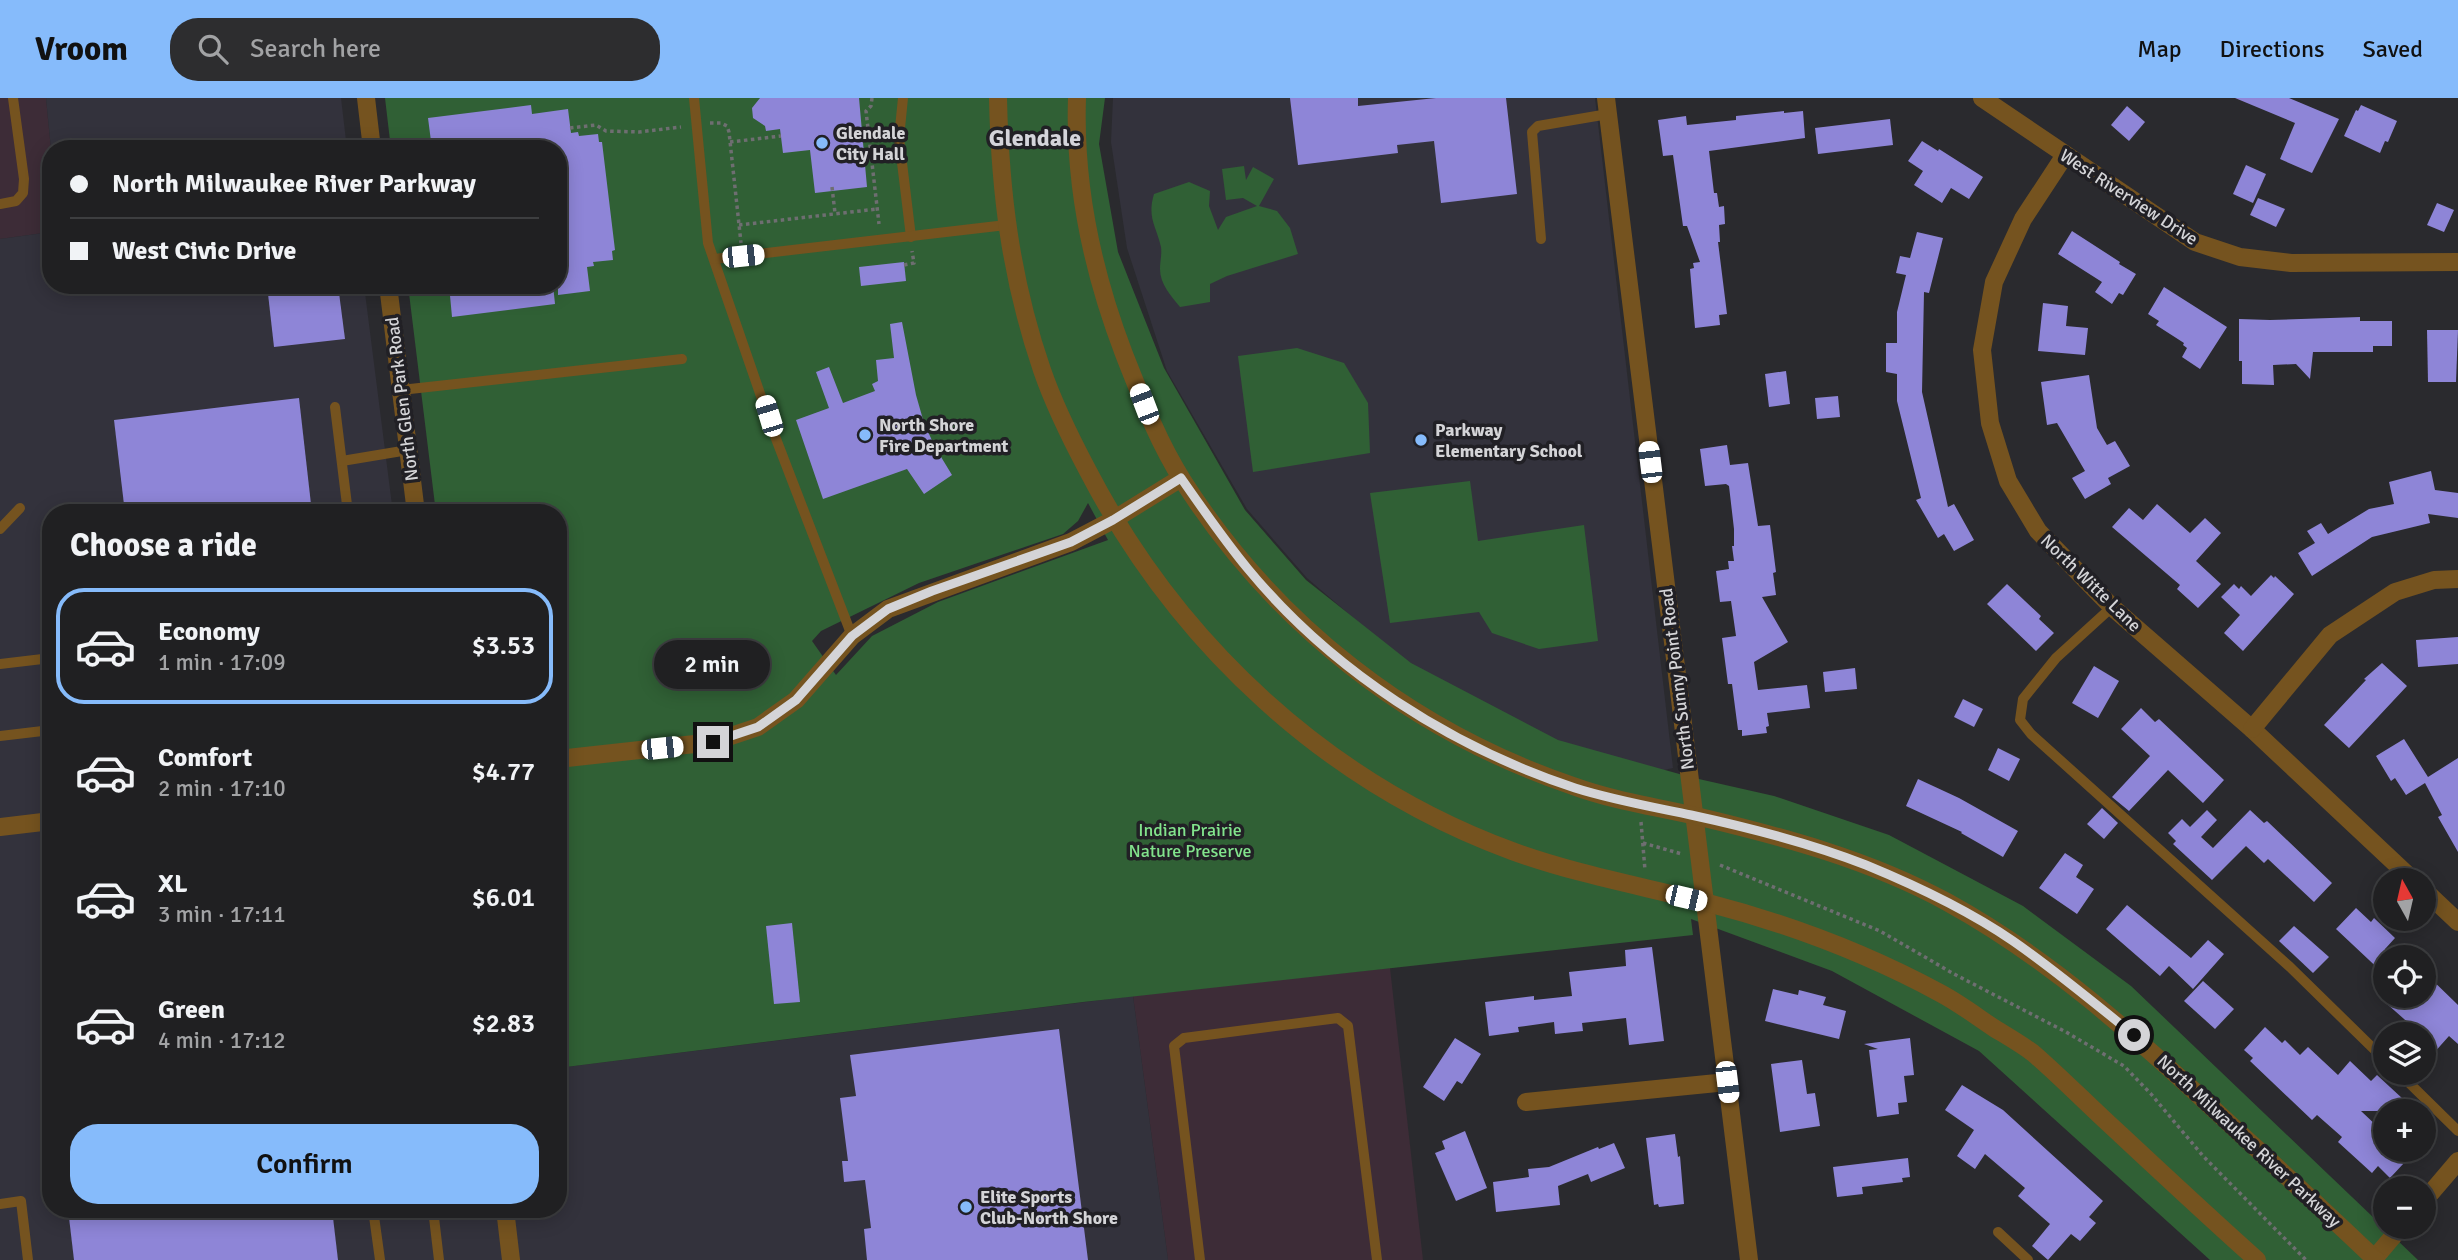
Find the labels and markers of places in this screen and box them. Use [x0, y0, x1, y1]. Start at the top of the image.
place label: Glendale City Hall [836, 122, 905, 165]
marker: Glendale City Hall [814, 135, 830, 151]
place label: North Shore Fire Department [879, 414, 1009, 457]
place label: Parkway Elementary School [1435, 419, 1583, 462]
marker: North Shore Fire Department [857, 427, 873, 443]
marker: Parkway Elementary School [1413, 432, 1429, 448]
place label: Elite Sports Club-North Shore [980, 1186, 1118, 1229]
marker: Elite Sports Club-North Shore [958, 1199, 974, 1215]

